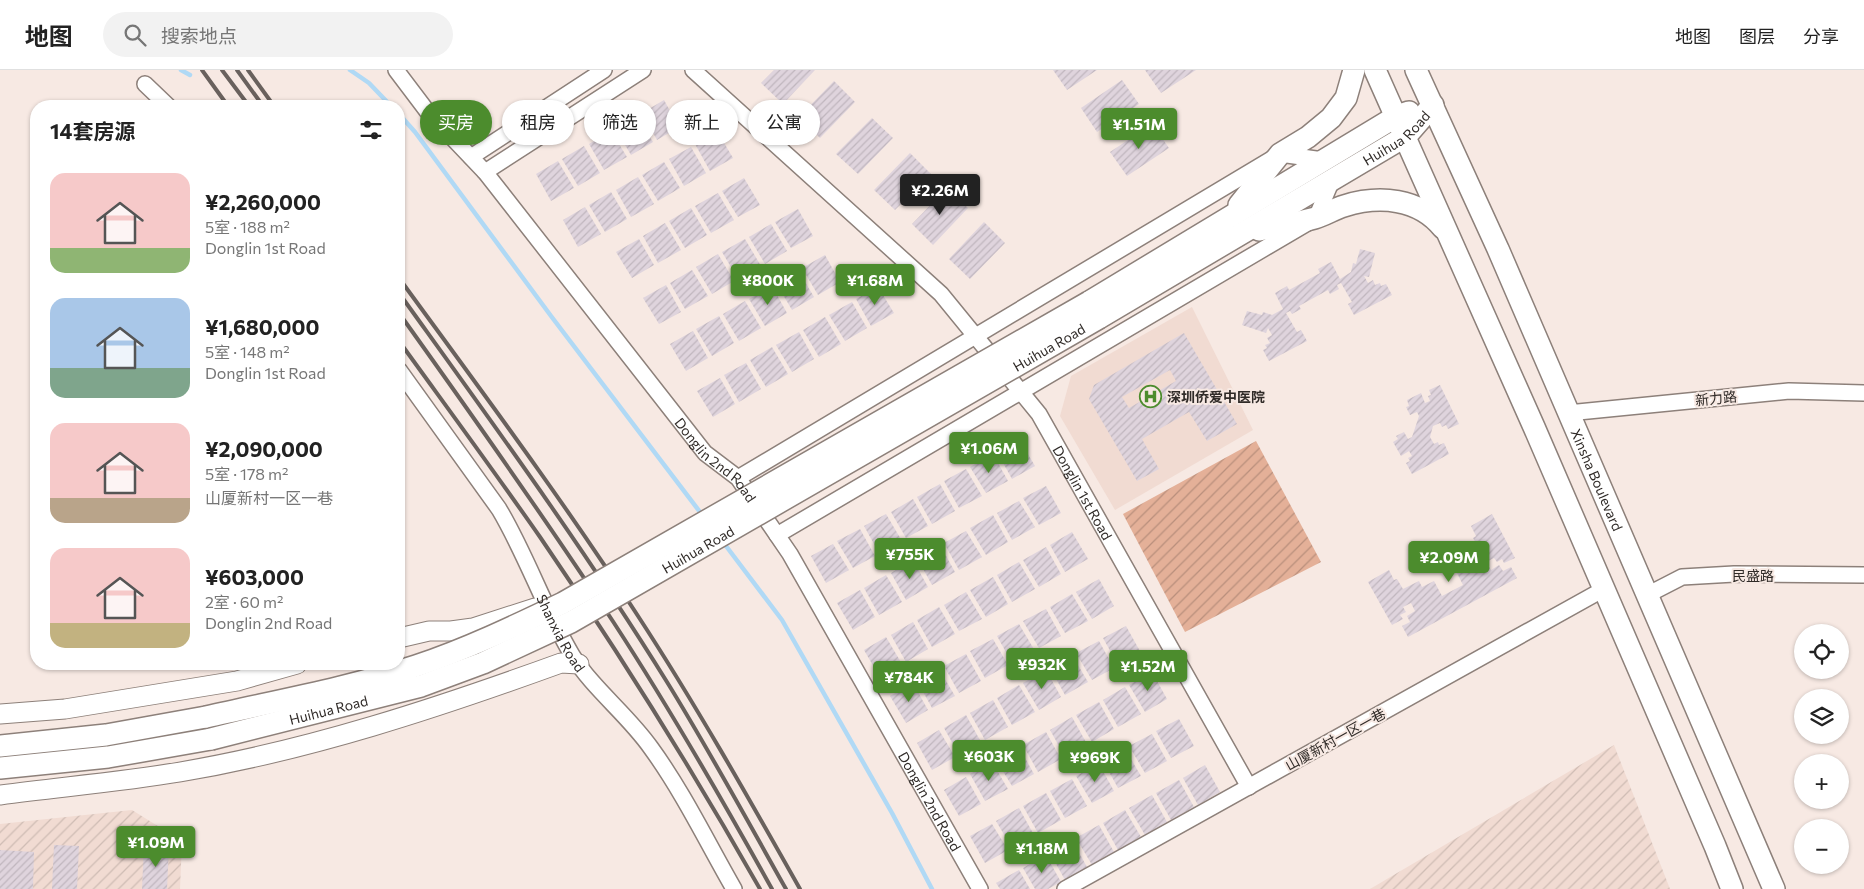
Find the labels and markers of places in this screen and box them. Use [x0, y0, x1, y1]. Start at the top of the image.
pin: ¥1.51M [1098, 108, 1180, 150]
pin: ¥2.26M [899, 174, 981, 216]
pin: ¥800K [733, 264, 803, 306]
pin: ¥1.68M [834, 264, 916, 306]
hospital icon: 深圳侨爱中医院 [1139, 384, 1163, 408]
place label: 深圳侨爱中医院 [1167, 388, 1265, 405]
pin: ¥1.06M [948, 432, 1030, 474]
pin: ¥755K [875, 538, 945, 580]
pin: ¥2.09M [1408, 540, 1490, 583]
pin: ¥932K [1007, 648, 1077, 690]
pin: ¥1.52M [1107, 650, 1189, 692]
pin: ¥784K [874, 660, 944, 703]
pin: ¥603K [954, 740, 1024, 782]
pin: ¥969K [1060, 740, 1130, 783]
pin: ¥1.09M [115, 826, 197, 868]
pin: ¥1.18M [1001, 832, 1083, 874]

